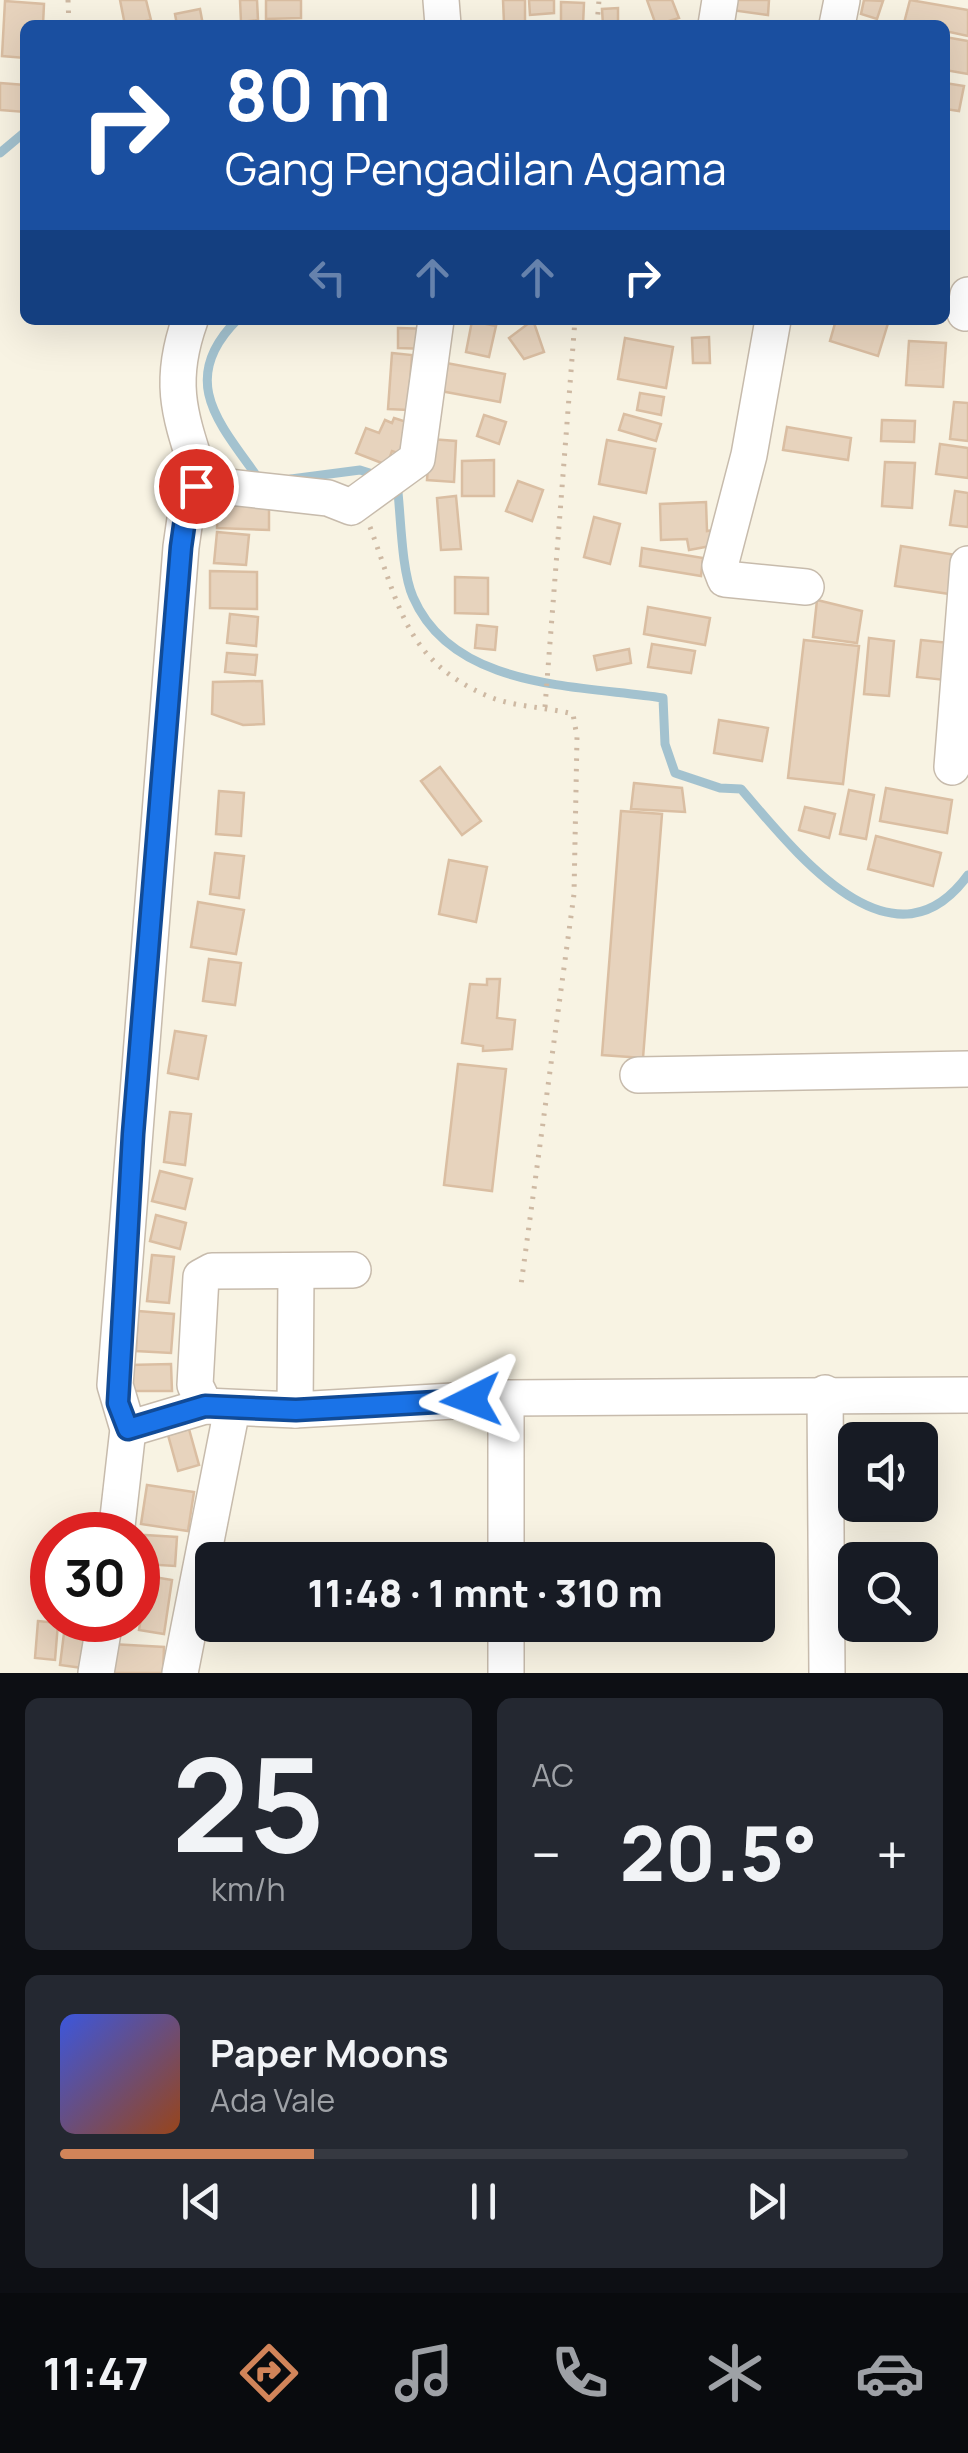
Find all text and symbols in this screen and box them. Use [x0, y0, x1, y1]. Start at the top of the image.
text: 80 m [225, 46, 391, 142]
icon: right [60, 60, 190, 190]
text: Gang Pengadilan Agama [225, 137, 727, 199]
icon: left [300, 250, 355, 305]
icon: ahead [405, 250, 460, 305]
icon: ahead [510, 250, 565, 305]
icon: right [615, 250, 670, 305]
pin [154, 444, 239, 529]
icon: arrive [169, 459, 224, 514]
position arrow [419, 1348, 523, 1452]
map controls [838, 1422, 938, 1642]
button: sound [838, 1422, 938, 1522]
speed limit sign: 30 [30, 1512, 160, 1642]
button: search [838, 1542, 938, 1642]
text: 11:48 · 1 mnt · 310 m [307, 1566, 663, 1618]
text: 25 [171, 1713, 325, 1891]
text: AC [532, 1753, 574, 1797]
text: 20.5° [620, 1801, 818, 1904]
text: − [532, 1816, 561, 1892]
text: + [876, 1816, 908, 1892]
text: km/h [211, 1867, 285, 1911]
text: Paper Moons [210, 2026, 449, 2078]
text: Ada Vale [210, 2078, 335, 2122]
icon: previous [174, 2174, 229, 2229]
icon: pause [456, 2174, 511, 2229]
icon: next [739, 2174, 794, 2229]
icon: directions [234, 2338, 304, 2408]
icon: music [389, 2338, 459, 2408]
icon: phone [545, 2338, 615, 2408]
icon: climate [700, 2338, 770, 2408]
icon: car [855, 2338, 925, 2408]
text: 11:47 [43, 2342, 149, 2404]

